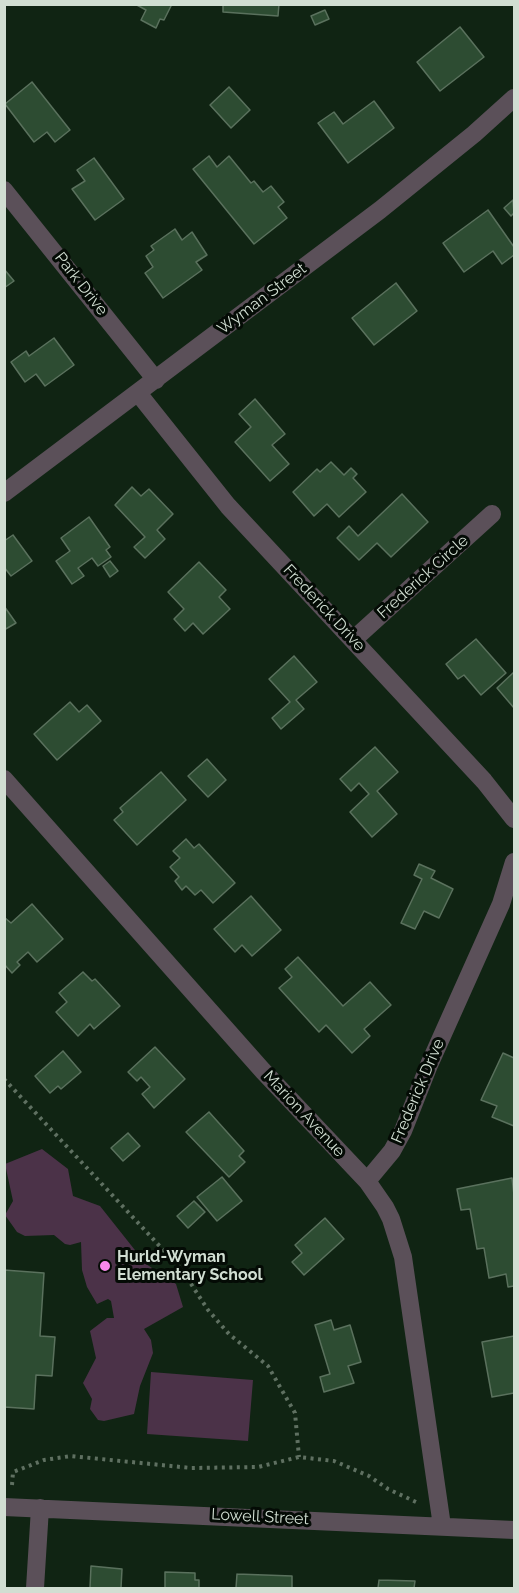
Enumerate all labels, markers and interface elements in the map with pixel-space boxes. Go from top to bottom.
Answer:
street label: Park Drive [50,249,112,319]
street label: Wyman Street [214,259,310,339]
street label: Frederick Circle [374,531,472,623]
street label: Frederick Drive [279,561,369,655]
street label: Frederick Drive [387,1036,449,1146]
street label: Marion Avenue [259,1067,349,1161]
place label: Hurld-Wyman Elementary School [117,1247,262,1285]
marker: Hurld-Wyman Elementary School [98,1259,112,1273]
street label: Lowell Street [211,1505,309,1529]

